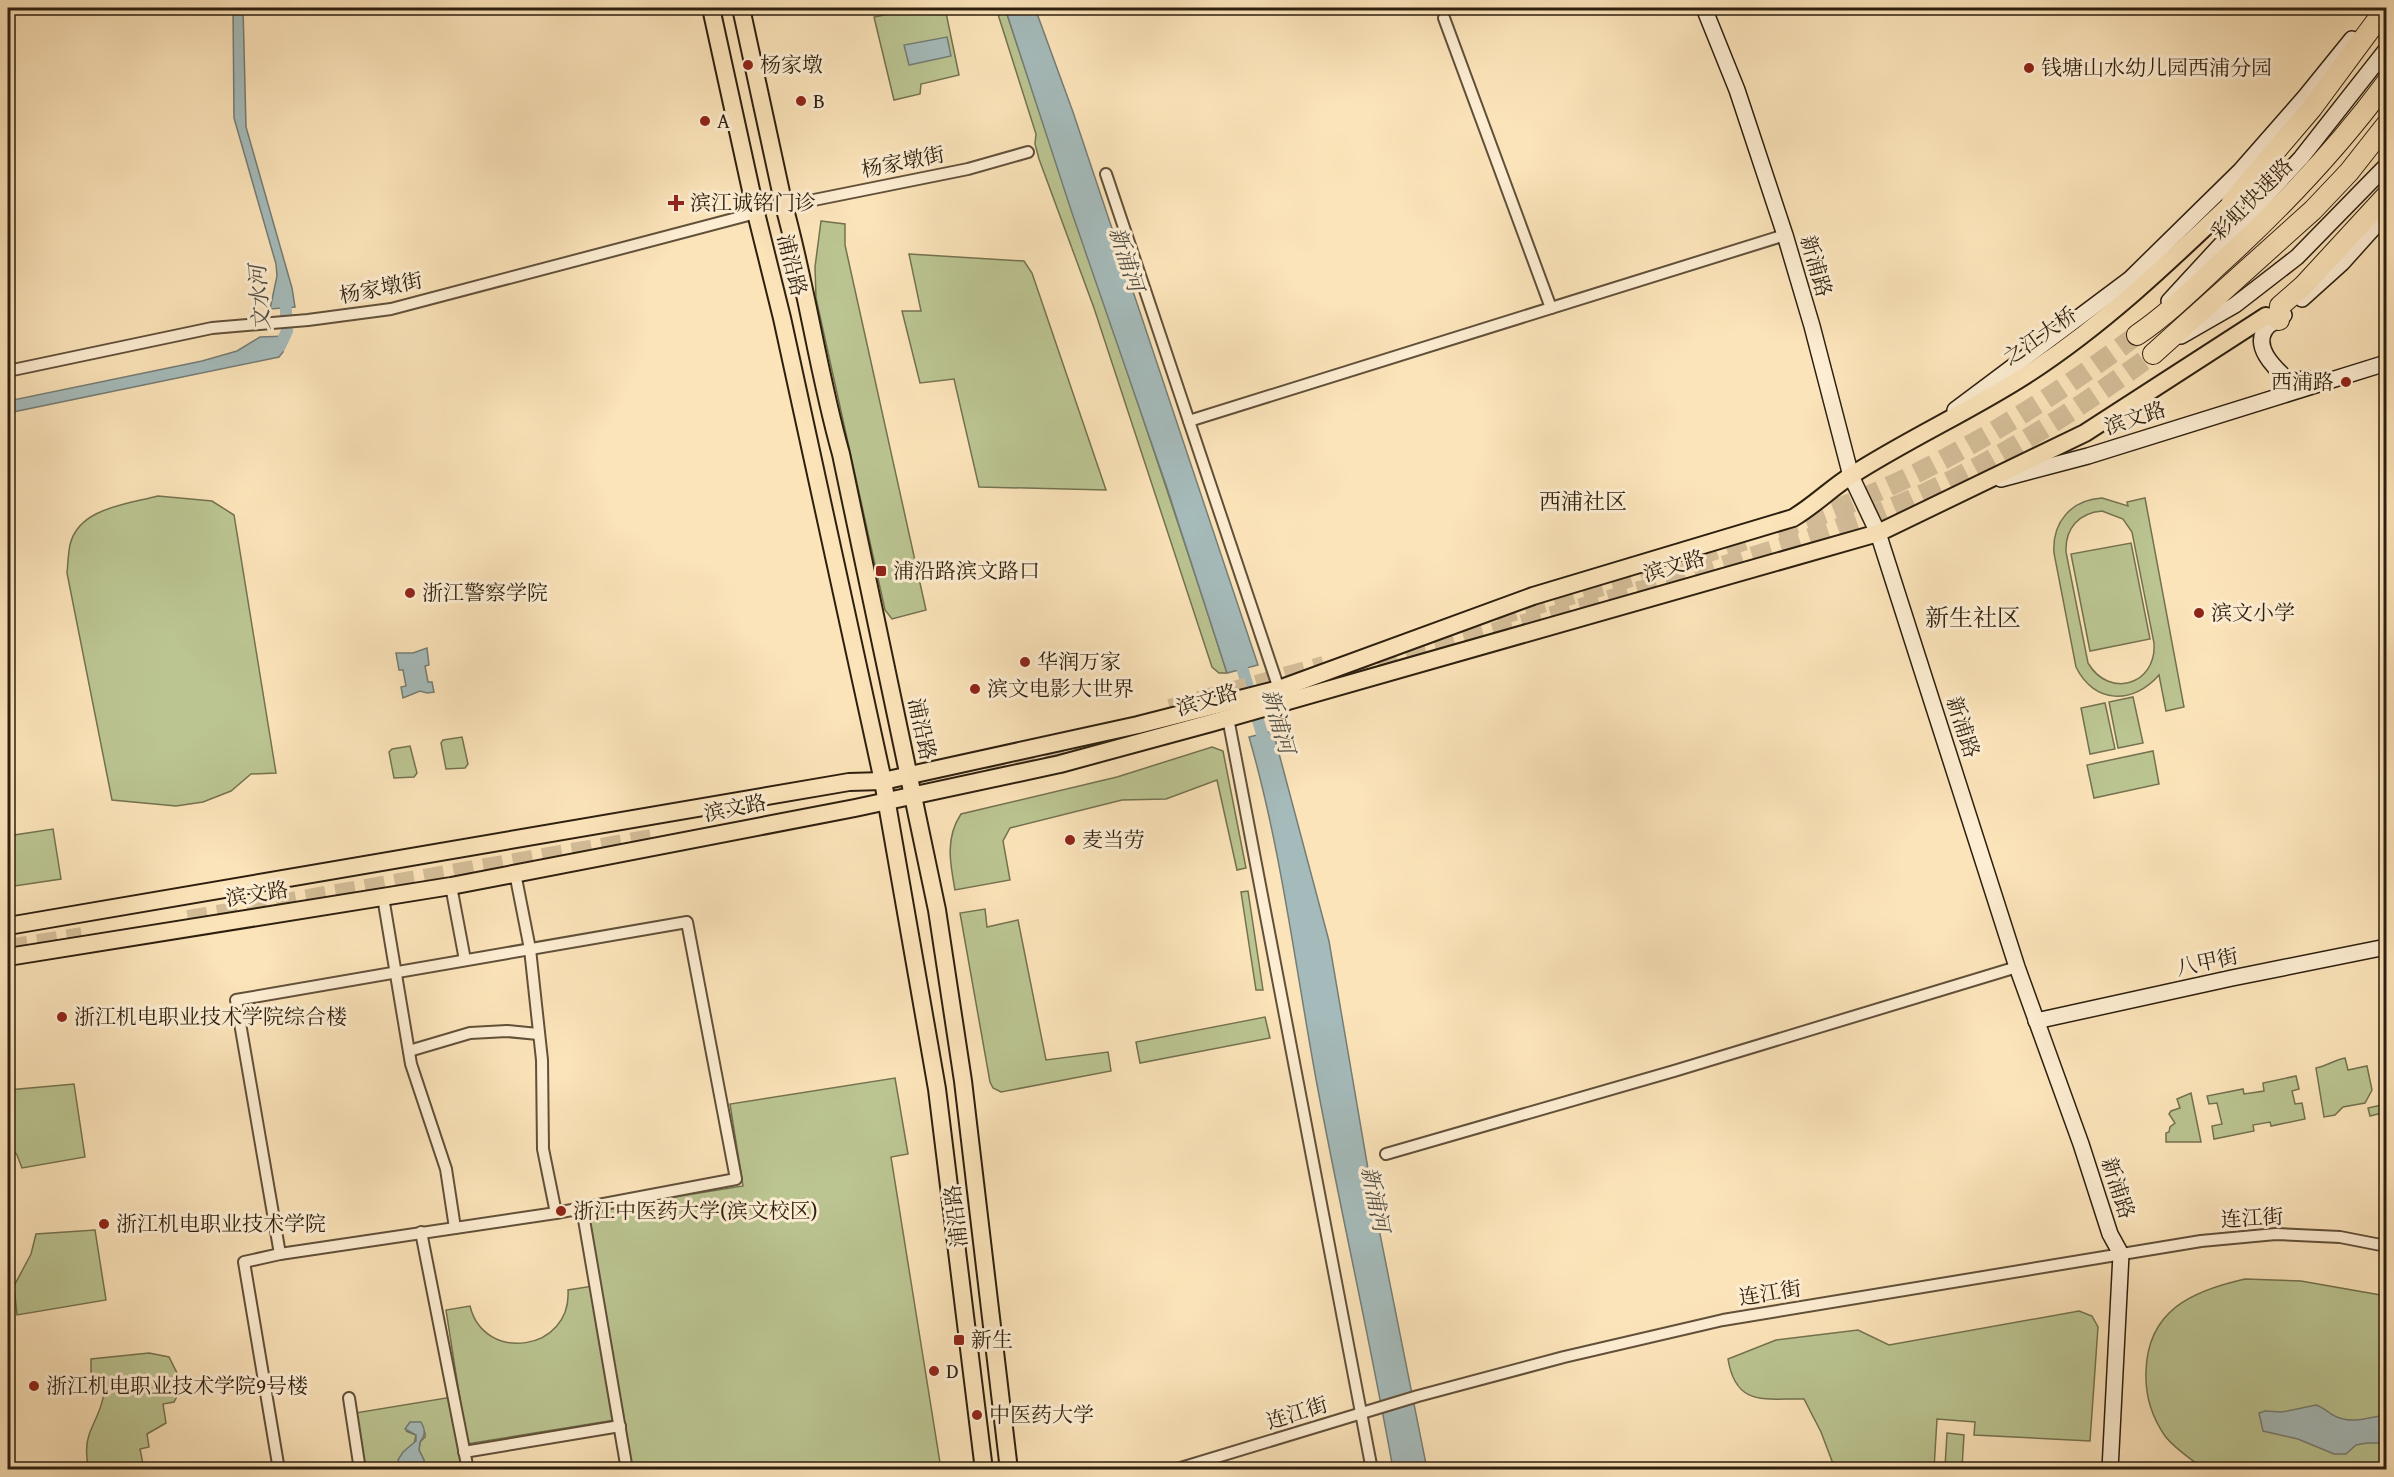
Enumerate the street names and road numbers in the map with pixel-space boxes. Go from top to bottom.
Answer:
street label: 杨家墩街 [859,138,947,185]
street label: 彩虹快速路 [2204,151,2300,247]
street label: 浦沿路 [770,231,815,299]
street label: 新浦路 [1793,231,1840,300]
street label: 杨家墩街 [337,264,425,311]
street label: 之江大桥 [1996,299,2083,372]
street label: 滨文路 [2100,393,2170,442]
street label: 滨文路 [1639,542,1708,589]
street label: 滨文路 [1172,676,1241,723]
street label: 新浦路 [1939,692,1988,762]
street label: 浦沿路 [901,695,944,763]
street label: 滨文路 [701,786,769,829]
street label: 滨文路 [223,873,290,914]
street label: 八甲街 [2173,940,2241,983]
street label: 新浦路 [2094,1153,2143,1223]
street label: 浦沿路 [936,1183,975,1249]
street label: 连江街 [2220,1200,2284,1235]
street label: 连江街 [1736,1272,1803,1313]
street label: 连江街 [1262,1388,1332,1437]

